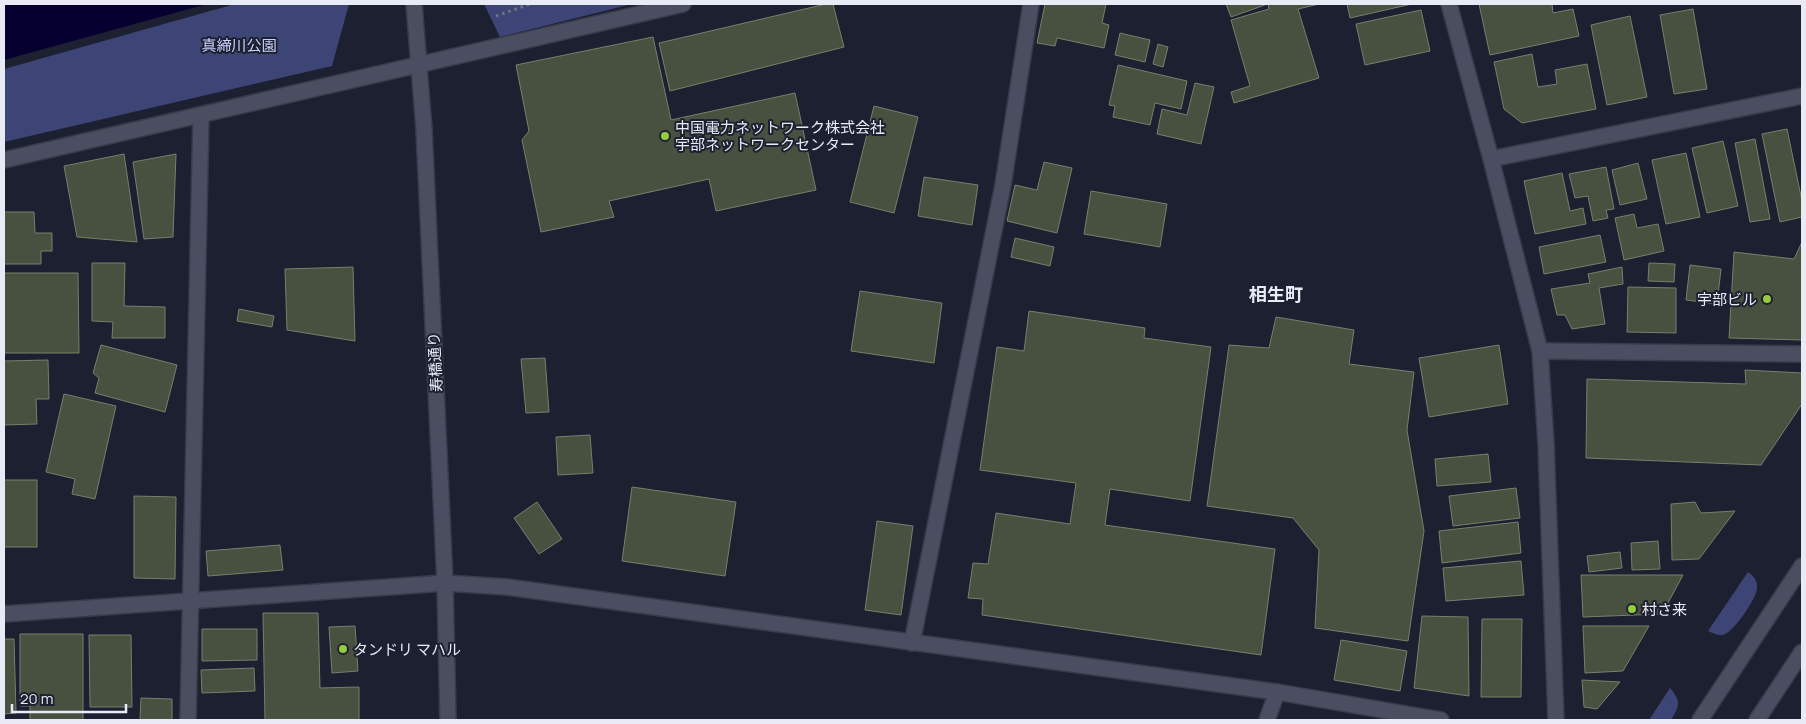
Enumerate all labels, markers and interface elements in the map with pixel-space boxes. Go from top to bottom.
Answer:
park label: 真締川公園 [201,35,277,56]
place label: 中国電力ネットワーク株式会社 宇部ネットワークセンター [675,117,885,155]
marker: 中国電力ネットワーク株式会社 宇部ネットワークセンター [659,130,671,142]
district label: 相生町 [1249,282,1303,306]
place label: 宇部ビル [1697,289,1757,310]
marker: 宇部ビル [1761,293,1773,305]
street label: 寿橋通り [423,331,447,393]
place label: 村さ来 [1642,599,1687,620]
marker: 村さ来 [1626,603,1638,615]
place label: タンドリ マハル [353,639,461,660]
marker: タンドリ マハル [337,643,349,655]
scale bar [12,682,126,714]
text: 20 m [20,688,53,709]

